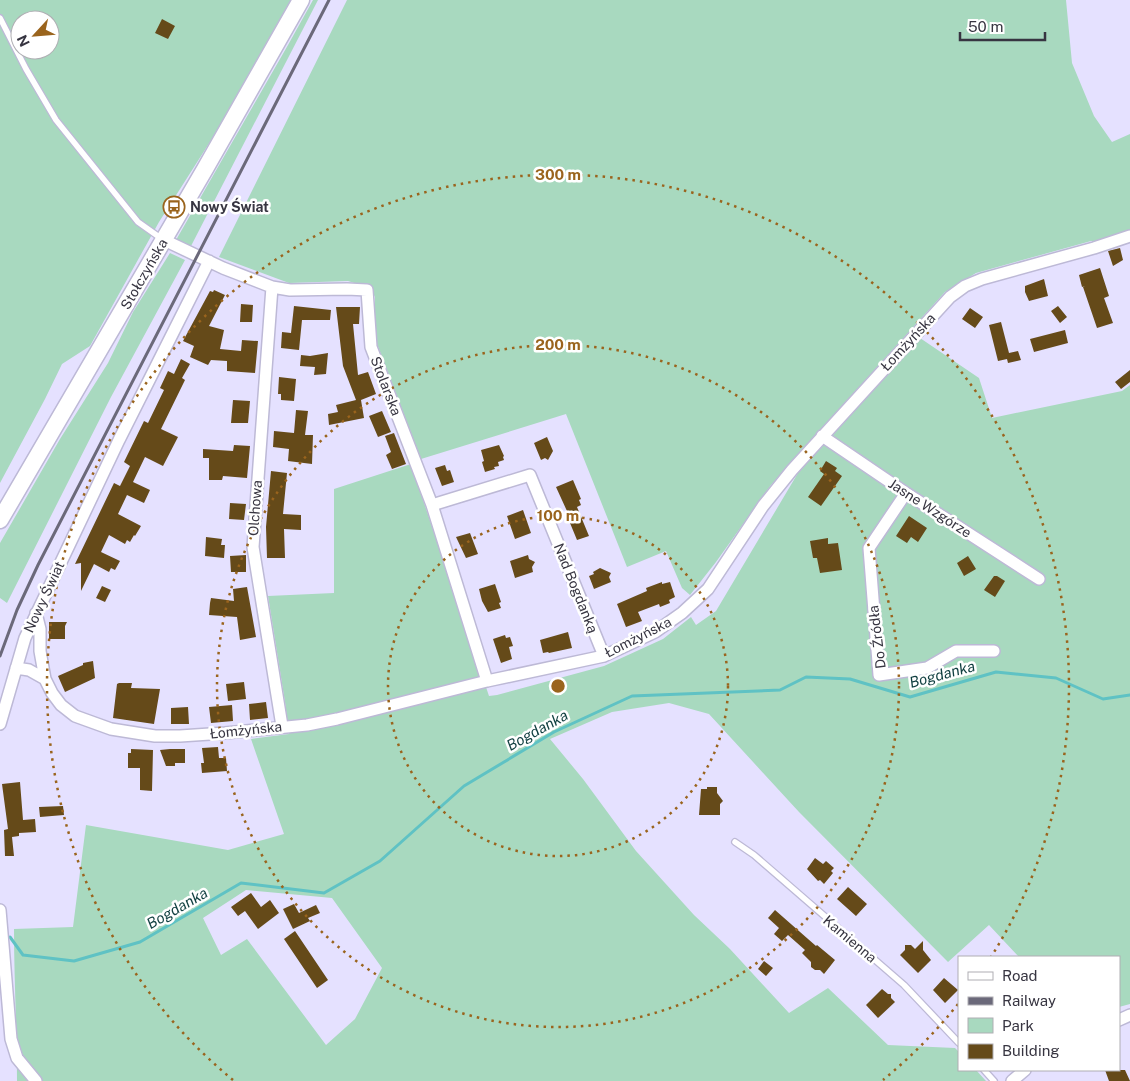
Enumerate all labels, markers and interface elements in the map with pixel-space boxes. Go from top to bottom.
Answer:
north arrow [10,10,60,60]
scale bar [960,10,1045,42]
text: 50 m [968,18,1003,35]
text: N [14,32,33,49]
text: 300 m [535,166,581,183]
bus stop icon: Nowy Świat [162,195,186,219]
place label: Nowy Świat [190,197,269,215]
street label: Stołczyńska [117,236,171,312]
street label: Łomżyńska [877,310,939,374]
text: 200 m [535,336,581,353]
street label: Stolarska [367,354,405,418]
street label: Jasne Wzgórze [886,475,975,541]
street label: Olchowa [245,480,265,536]
text: 100 m [537,507,579,524]
street label: Nad Bogdanką [551,541,601,635]
street label: Nowy Świat [19,558,68,635]
street label: Do Źródła [864,604,889,670]
street label: Łomżyńska [602,613,674,661]
water label: Bogdanka [907,657,977,691]
centre of rings [549,677,567,695]
water label: Bogdanka [503,706,571,754]
street label: Łomżyńska [209,718,283,742]
water label: Bogdanka [144,884,210,932]
street label: Kamienna [820,912,880,966]
legend [958,956,1120,1071]
text: Road [1002,967,1038,984]
text: Railway [1002,992,1056,1009]
text: Park [1002,1017,1034,1034]
text: Building [1002,1042,1060,1059]

